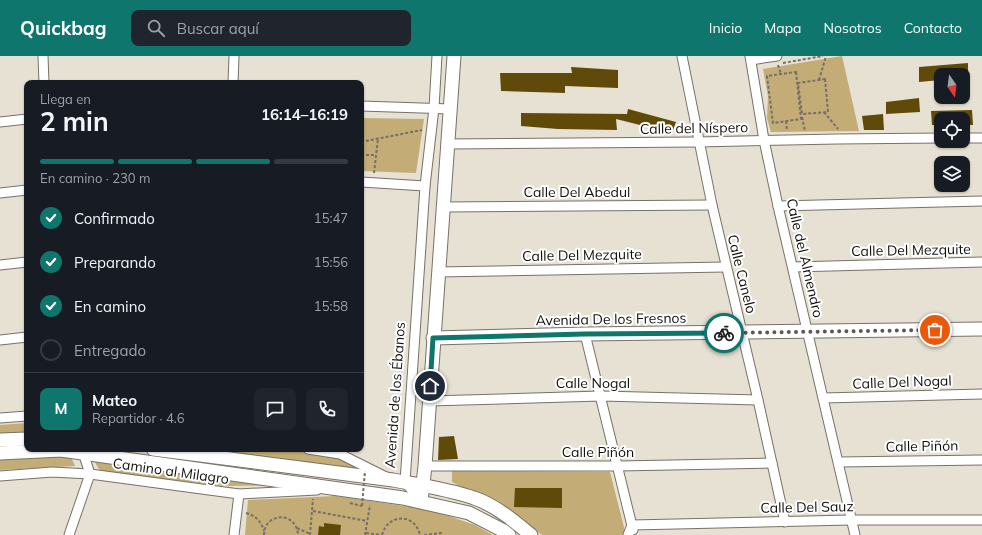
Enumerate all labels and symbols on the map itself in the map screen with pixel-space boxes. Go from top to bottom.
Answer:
north arrow [934,68,970,104]
street label: Calle del Níspero [640,118,748,138]
street label: Calle Del Abedul [524,183,630,201]
street label: Calle del Almendro [783,197,827,319]
street label: Calle Canelo [724,233,760,315]
street label: Calle Del Mezquite [851,240,971,260]
street label: Calle Del Mezquite [522,245,642,265]
street label: Avenida De los Fresnos [535,309,687,329]
courier [704,313,744,353]
pin [918,313,952,347]
street label: Avenida de los Ébanos [381,321,409,469]
pin [413,369,447,403]
street label: Calle Del Nogal [852,371,952,393]
street label: Calle Nogal [556,374,630,392]
street label: Calle Piñón [886,436,958,456]
street label: Calle Piñón [562,443,634,461]
street label: Camino al Milagro [112,454,230,488]
street label: Calle Del Sauz [760,497,854,517]

